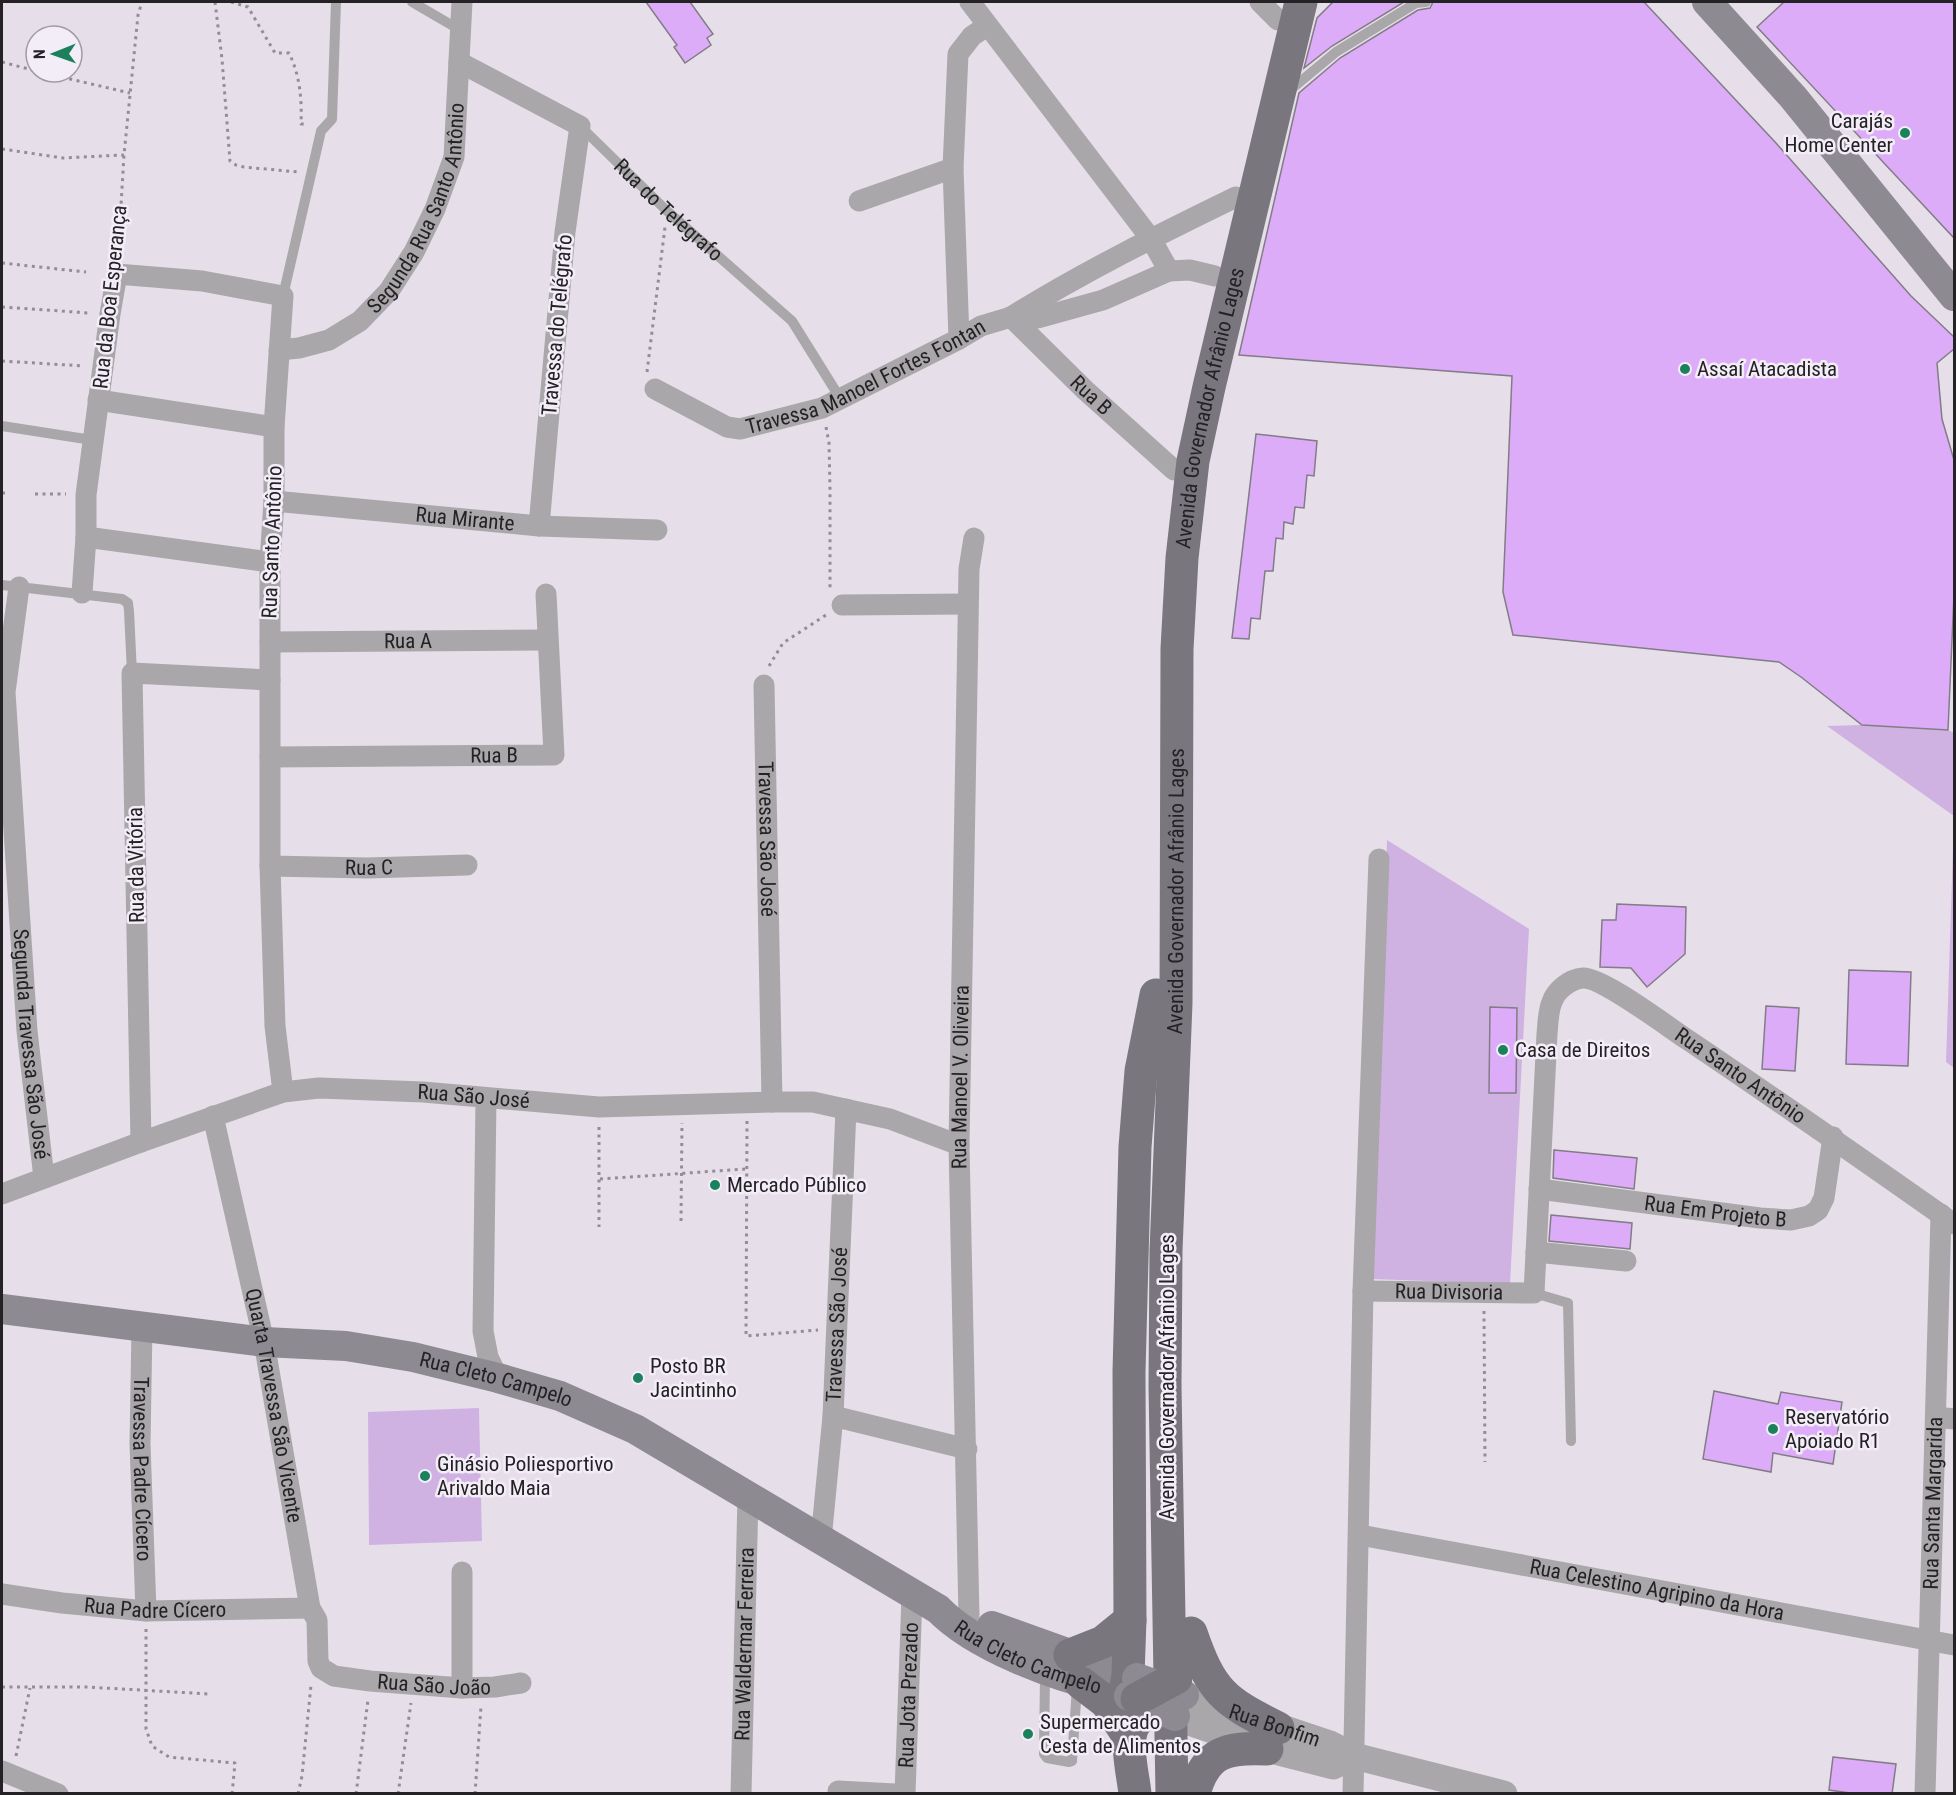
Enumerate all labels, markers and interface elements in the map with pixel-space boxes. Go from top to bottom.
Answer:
north arrow [24,24,84,84]
text: N [30,49,49,59]
street label: Segunda Rua Santo Antônio [362,102,469,318]
place label: Carajás Home Center [1785,109,1893,157]
marker: Carajás Home Center [1898,126,1912,140]
street label: Rua do Telégrafo [609,154,728,266]
street label: Rua da Boa Esperança [88,204,132,390]
street label: Travessa do Telégrafo [537,233,577,417]
street label: Avenida Governador Afrânio Lages [1171,265,1249,550]
street label: Travessa Manoel Fortes Fontan [743,314,989,439]
place label: Assaí Atacadista [1697,357,1837,381]
marker: Assaí Atacadista [1678,362,1692,376]
street label: Rua B [1065,370,1117,420]
street label: Rua Santo Antônio [257,465,287,619]
street label: Rua Mirante [415,502,516,536]
street label: Rua A [384,629,432,653]
street label: Rua B [470,743,518,768]
street label: Avenida Governador Afrânio Lages [1163,748,1189,1035]
street label: Travessa São José [753,761,780,917]
street label: Rua da Vitória [123,807,149,923]
street label: Rua C [345,855,393,880]
street label: Segunda Travessa São José [8,928,54,1161]
street label: Rua Manoel V. Oliveira [947,985,974,1169]
street label: Rua Santo Antônio [1670,1023,1810,1129]
place label: Casa de Direitos [1515,1038,1650,1062]
marker: Casa de Direitos [1496,1043,1510,1057]
street label: Rua São José [417,1080,531,1113]
place label: Mercado Público [727,1173,866,1197]
marker: Mercado Público [708,1178,722,1192]
street label: Rua Em Projeto B [1643,1191,1787,1232]
street label: Avenida Governador Afrânio Lages [1155,1234,1179,1520]
street label: Travessa São José [822,1246,852,1403]
street label: Rua Divisoria [1395,1279,1503,1305]
street label: Quarta Travessa São Vicente [240,1286,307,1525]
street label: Rua Cleto Campelo [417,1347,576,1412]
place label: Posto BR Jacintinho [650,1354,737,1402]
marker: Posto BR Jacintinho [631,1371,645,1385]
street label: Travessa Padre Cícero [128,1376,156,1562]
place label: Reservatório Apoiado R1 [1785,1405,1889,1453]
street label: Rua Santa Margarida [1919,1416,1947,1590]
marker: Reservatório Apoiado R1 [1766,1422,1780,1436]
place label: Ginásio Poliesportivo Arivaldo Maia [437,1452,614,1500]
marker: Ginásio Poliesportivo Arivaldo Maia [418,1469,432,1483]
street label: Rua Waldermar Ferreira [730,1547,759,1741]
street label: Rua Celestino Agripino da Hora [1528,1555,1786,1625]
street label: Rua Padre Cícero [83,1593,226,1623]
street label: Rua Cleto Campelo [950,1615,1104,1699]
street label: Rua Jota Prezado [894,1622,923,1768]
street label: Rua São João [376,1670,491,1700]
street label: Rua Bonfim [1226,1699,1323,1752]
place label: Supermercado Cesta de Alimentos [1040,1710,1201,1758]
marker: Supermercado Cesta de Alimentos [1021,1727,1035,1741]

